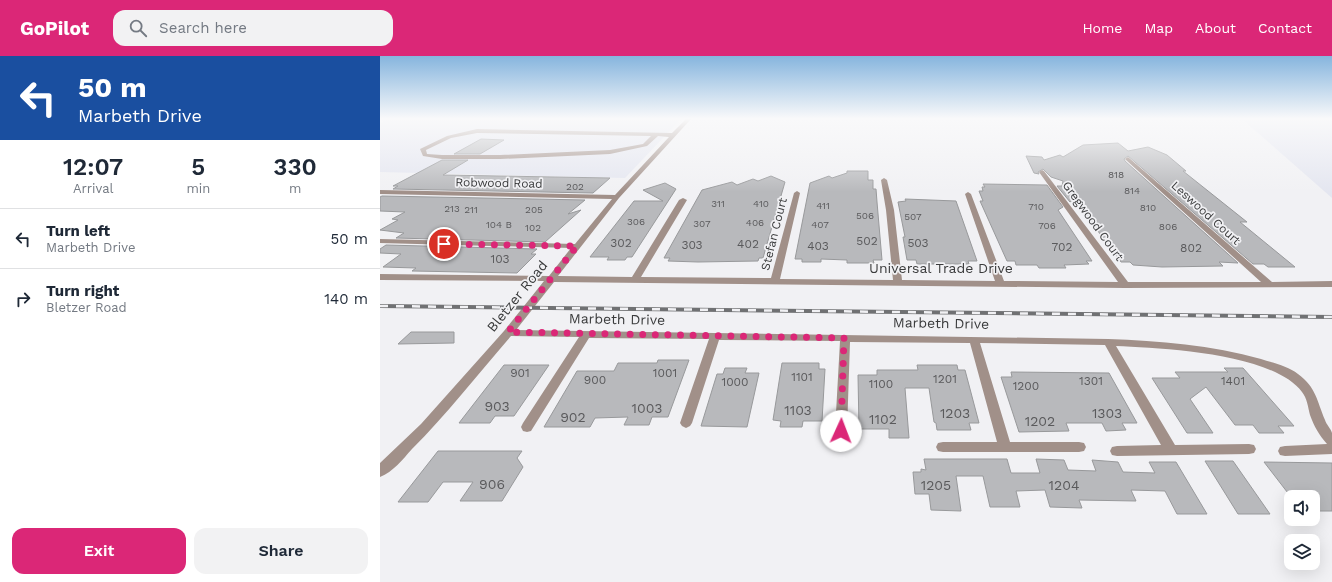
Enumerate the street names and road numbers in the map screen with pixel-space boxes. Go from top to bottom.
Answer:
street label: Robwood Road [455,175,543,191]
street label: Leswood Court [1169,178,1243,248]
street label: Gregwood Court [1059,179,1127,263]
street label: Stefan Court [758,196,790,272]
street label: Bletzer Road [483,257,551,335]
street label: Universal Trade Drive [869,260,1013,276]
street label: Marbeth Drive [569,310,665,328]
street label: Marbeth Drive [893,314,989,332]

